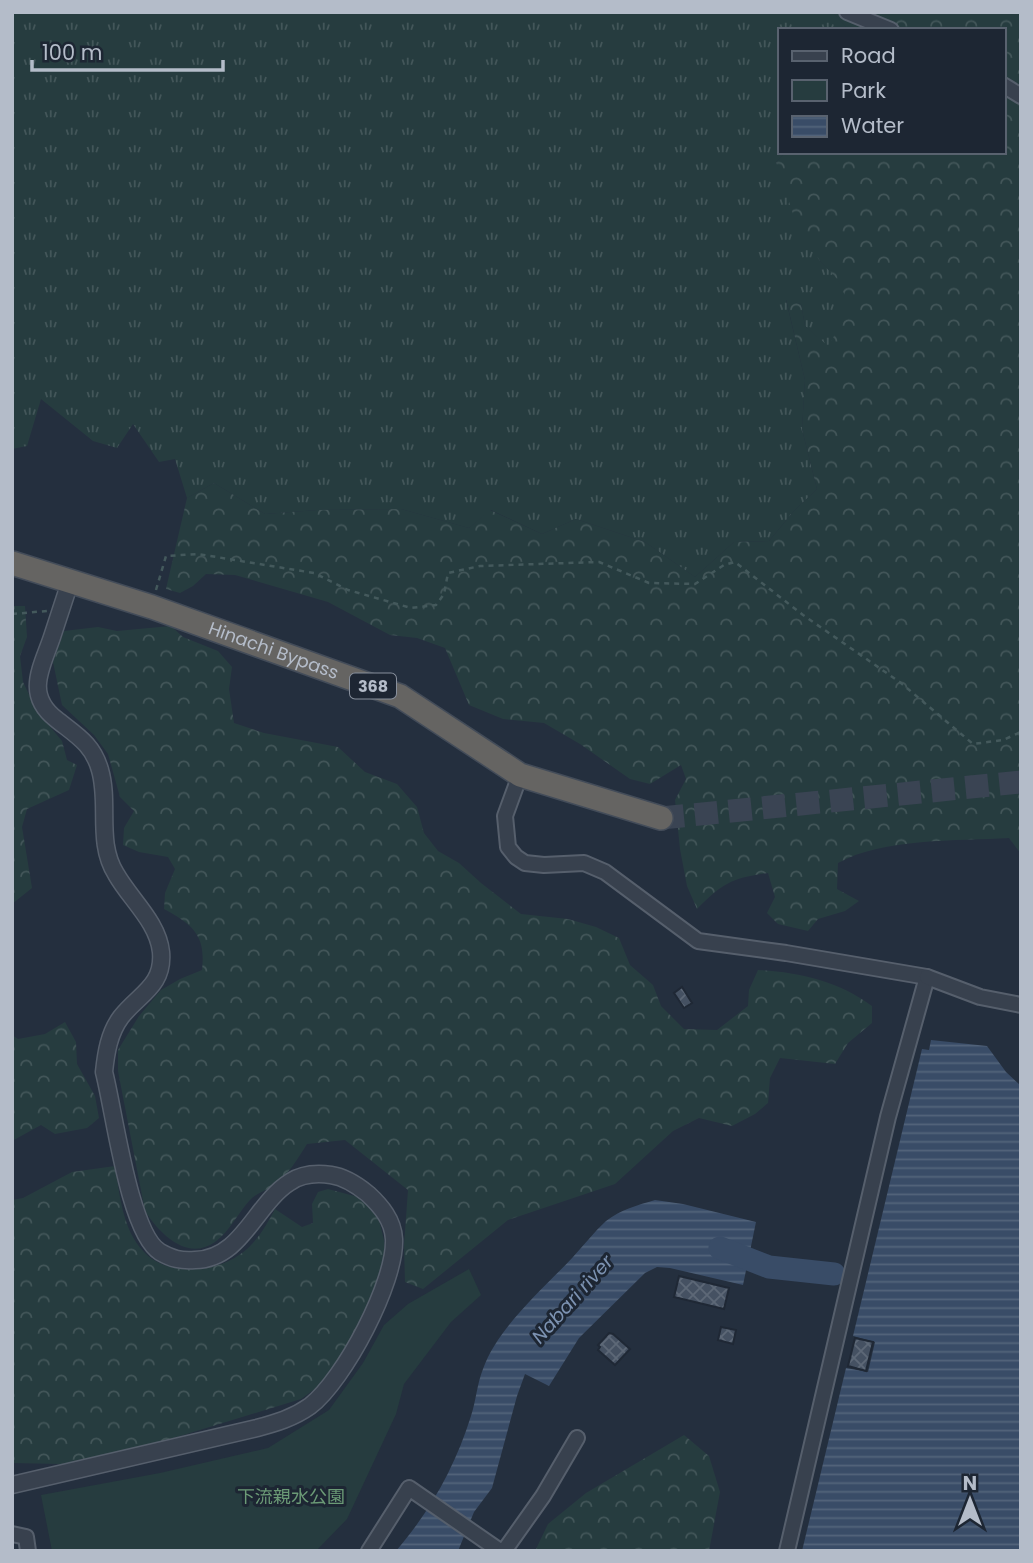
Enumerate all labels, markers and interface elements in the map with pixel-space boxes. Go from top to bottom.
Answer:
scale bar [32,28,222,72]
legend [778,28,1005,154]
text: 100 m [42,38,102,67]
text: Road [841,41,896,70]
text: Park [841,76,886,105]
text: Water [841,111,904,140]
street label: Hinachi Bypass [205,615,342,685]
road number: 368 [350,674,396,698]
water label: Nabari river [525,1249,620,1349]
north arrow [935,1465,1005,1535]
text: N [963,1470,977,1497]
park label: 下流親水公園 [237,1484,345,1509]

